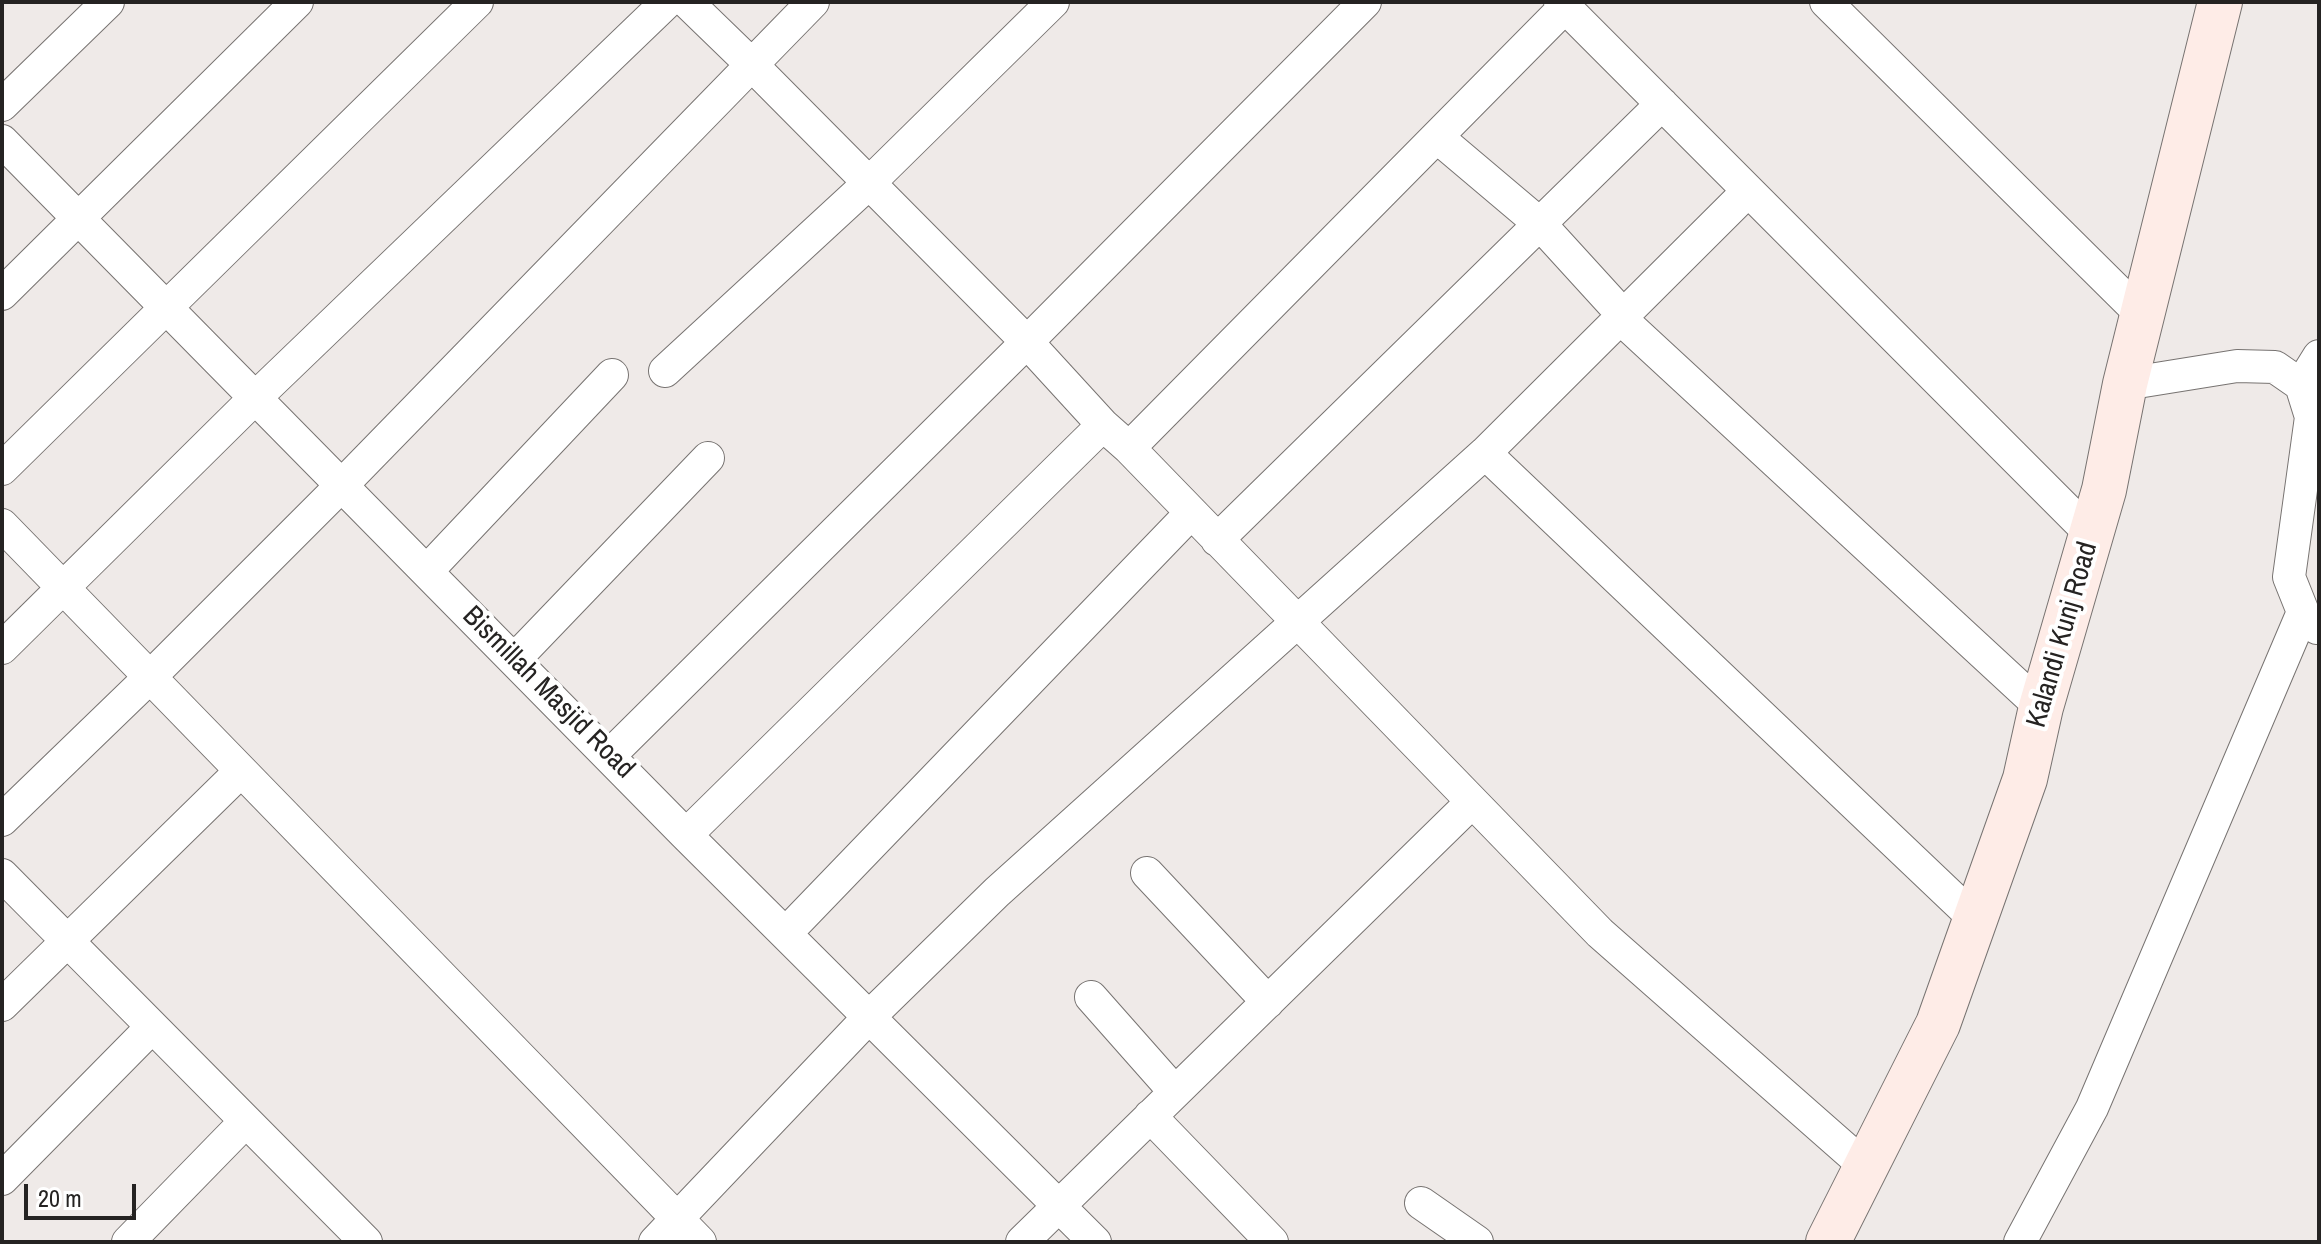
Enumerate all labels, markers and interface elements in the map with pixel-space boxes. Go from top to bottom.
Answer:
street label: Kalandi Kunj Road [2020,538,2106,732]
street label: Bismillah Masjid Road [455,600,641,786]
scale bar [28,1168,140,1218]
text: 20 m [38,1182,82,1214]

